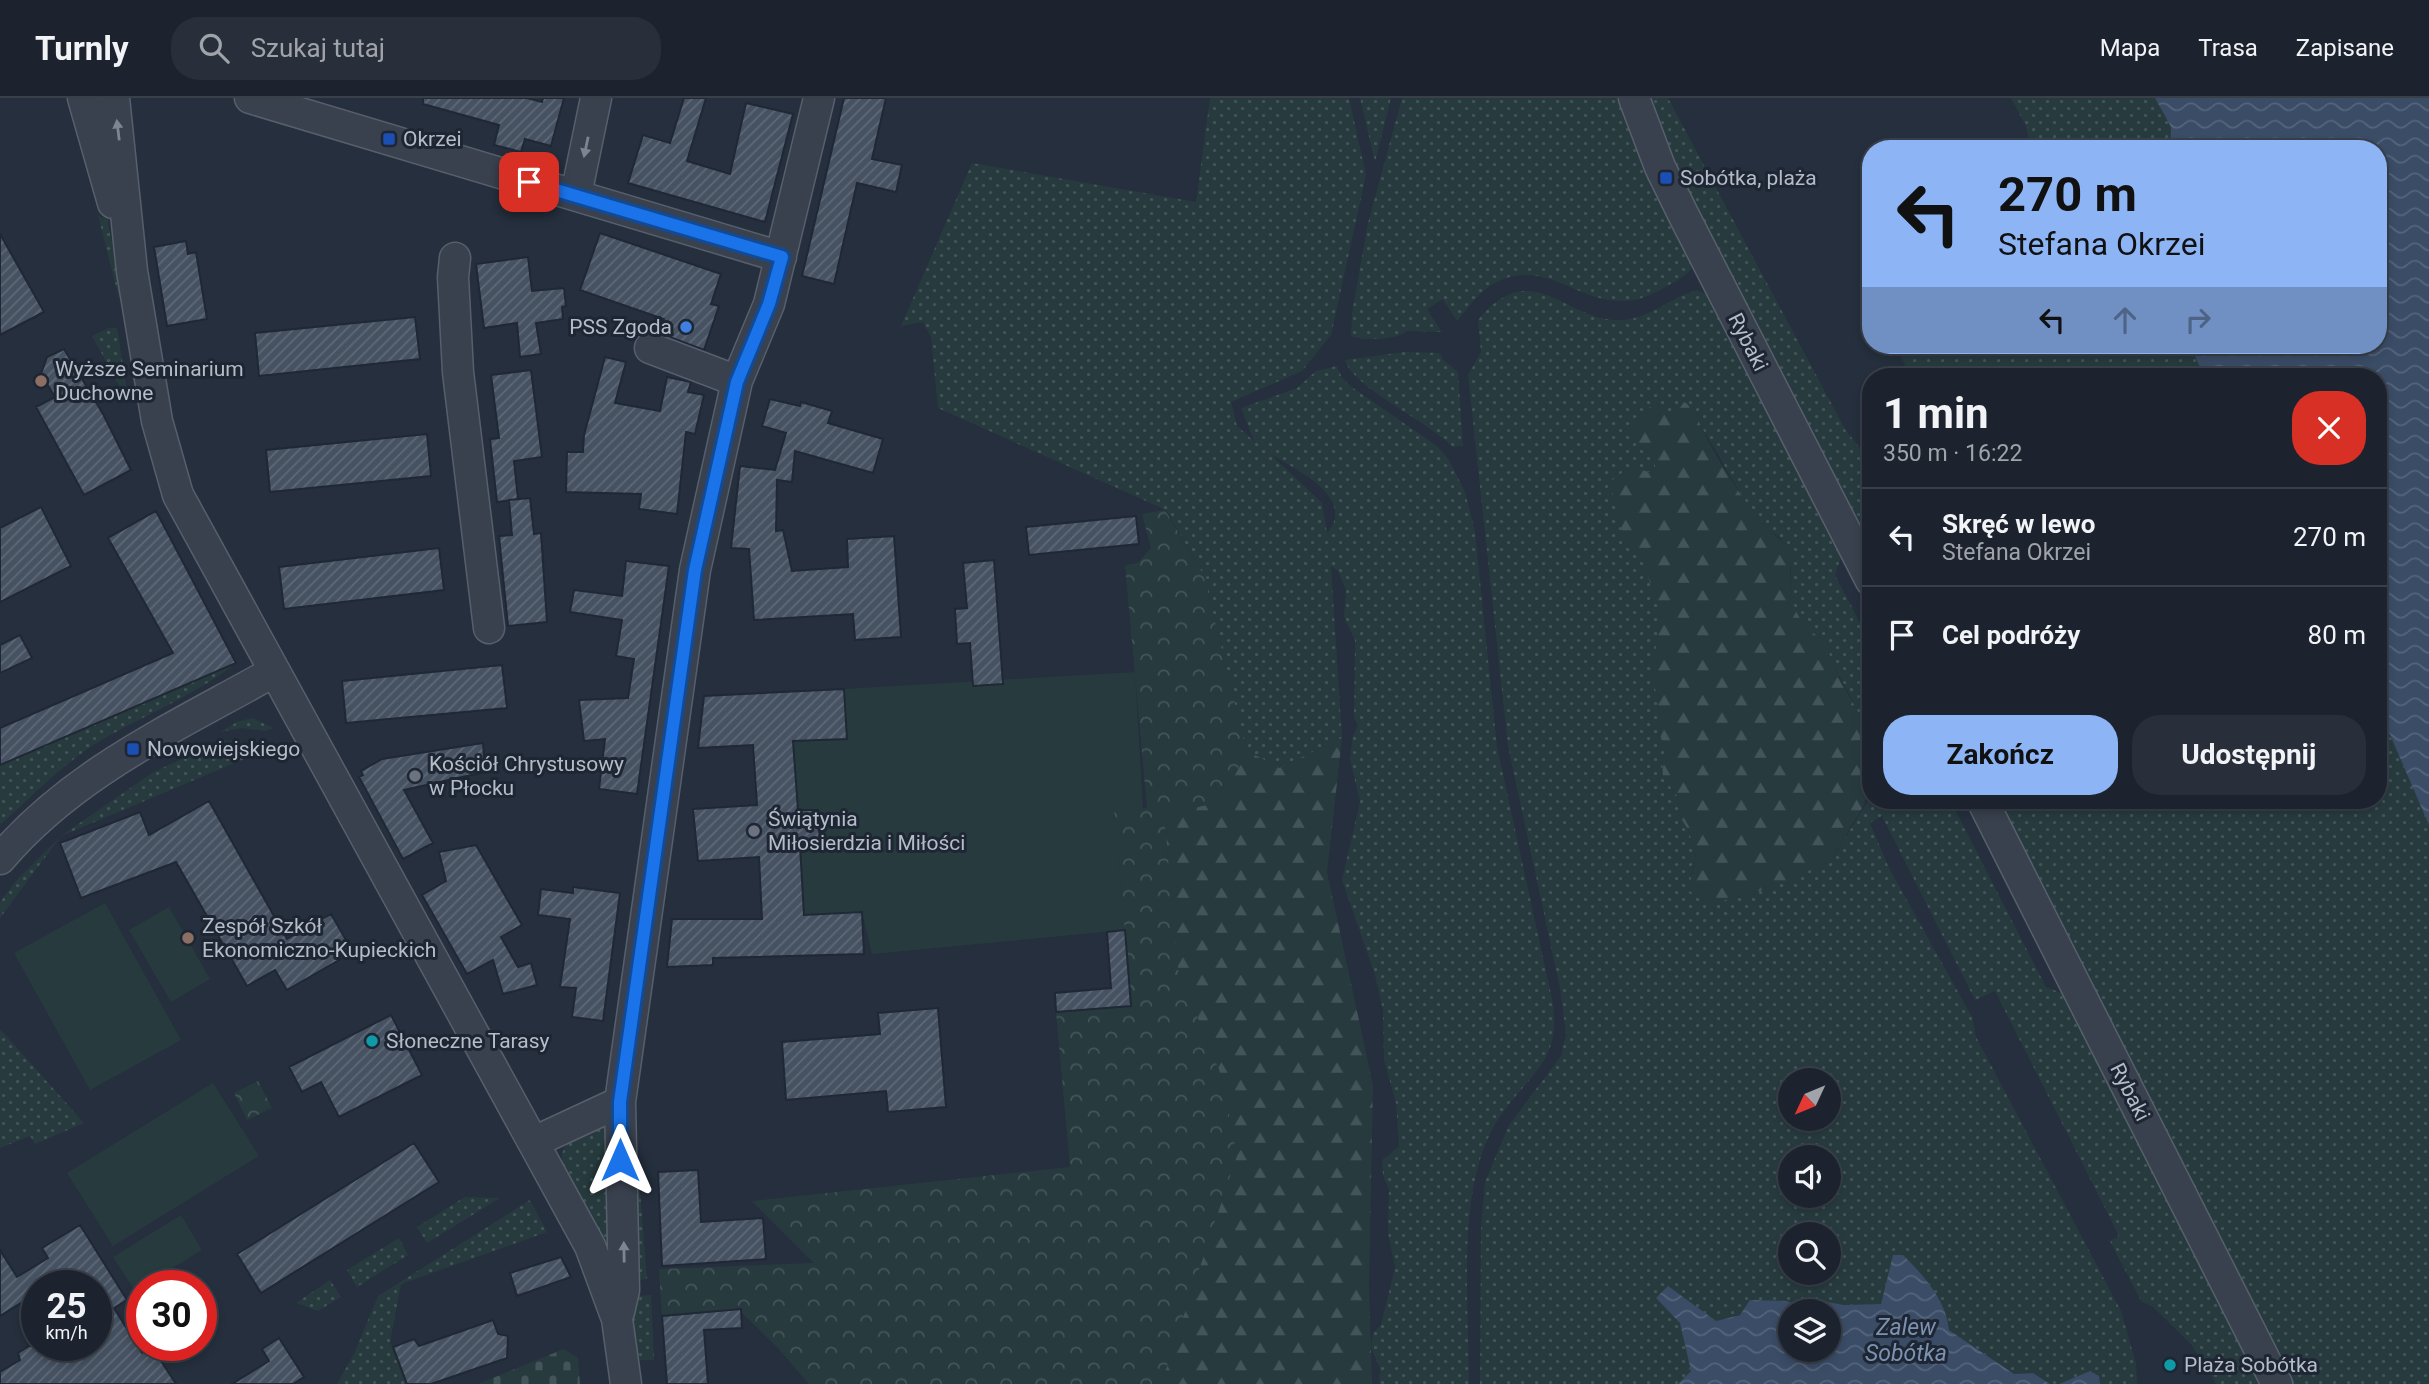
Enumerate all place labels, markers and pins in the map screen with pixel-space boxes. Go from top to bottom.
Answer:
place label: Okrzei [403,127,462,151]
marker: Okrzei [381,131,397,147]
pin [499,152,559,212]
place label: Sobótka, plaża [1680,166,1817,190]
marker: Sobótka, plaża [1658,170,1674,186]
place label: PSS Zgoda [569,315,672,339]
marker: PSS Zgoda [678,319,694,335]
place label: Wyższe Seminarium Duchowne [55,357,244,405]
marker: Wyższe Seminarium Duchowne [33,373,49,389]
place label: Nowowiejskiego [147,737,300,761]
marker: Nowowiejskiego [125,741,141,757]
place label: Kościół Chrystusowy w Płocku [429,752,624,800]
marker: Kościół Chrystusowy w Płocku [407,768,423,784]
place label: Świątynia Miłosierdzia i Miłości [768,807,965,855]
marker: Świątynia Miłosierdzia i Miłości [746,823,762,839]
place label: Zespół Szkół Ekonomiczno-Kupieckich [202,914,436,962]
marker: Zespół Szkół Ekonomiczno-Kupieckich [180,930,196,946]
place label: Słoneczne Tarasy [386,1029,550,1053]
marker: Słoneczne Tarasy [364,1033,380,1049]
place label: Plaża Sobótka [2184,1353,2318,1377]
marker: Plaża Sobótka [2162,1357,2178,1373]

